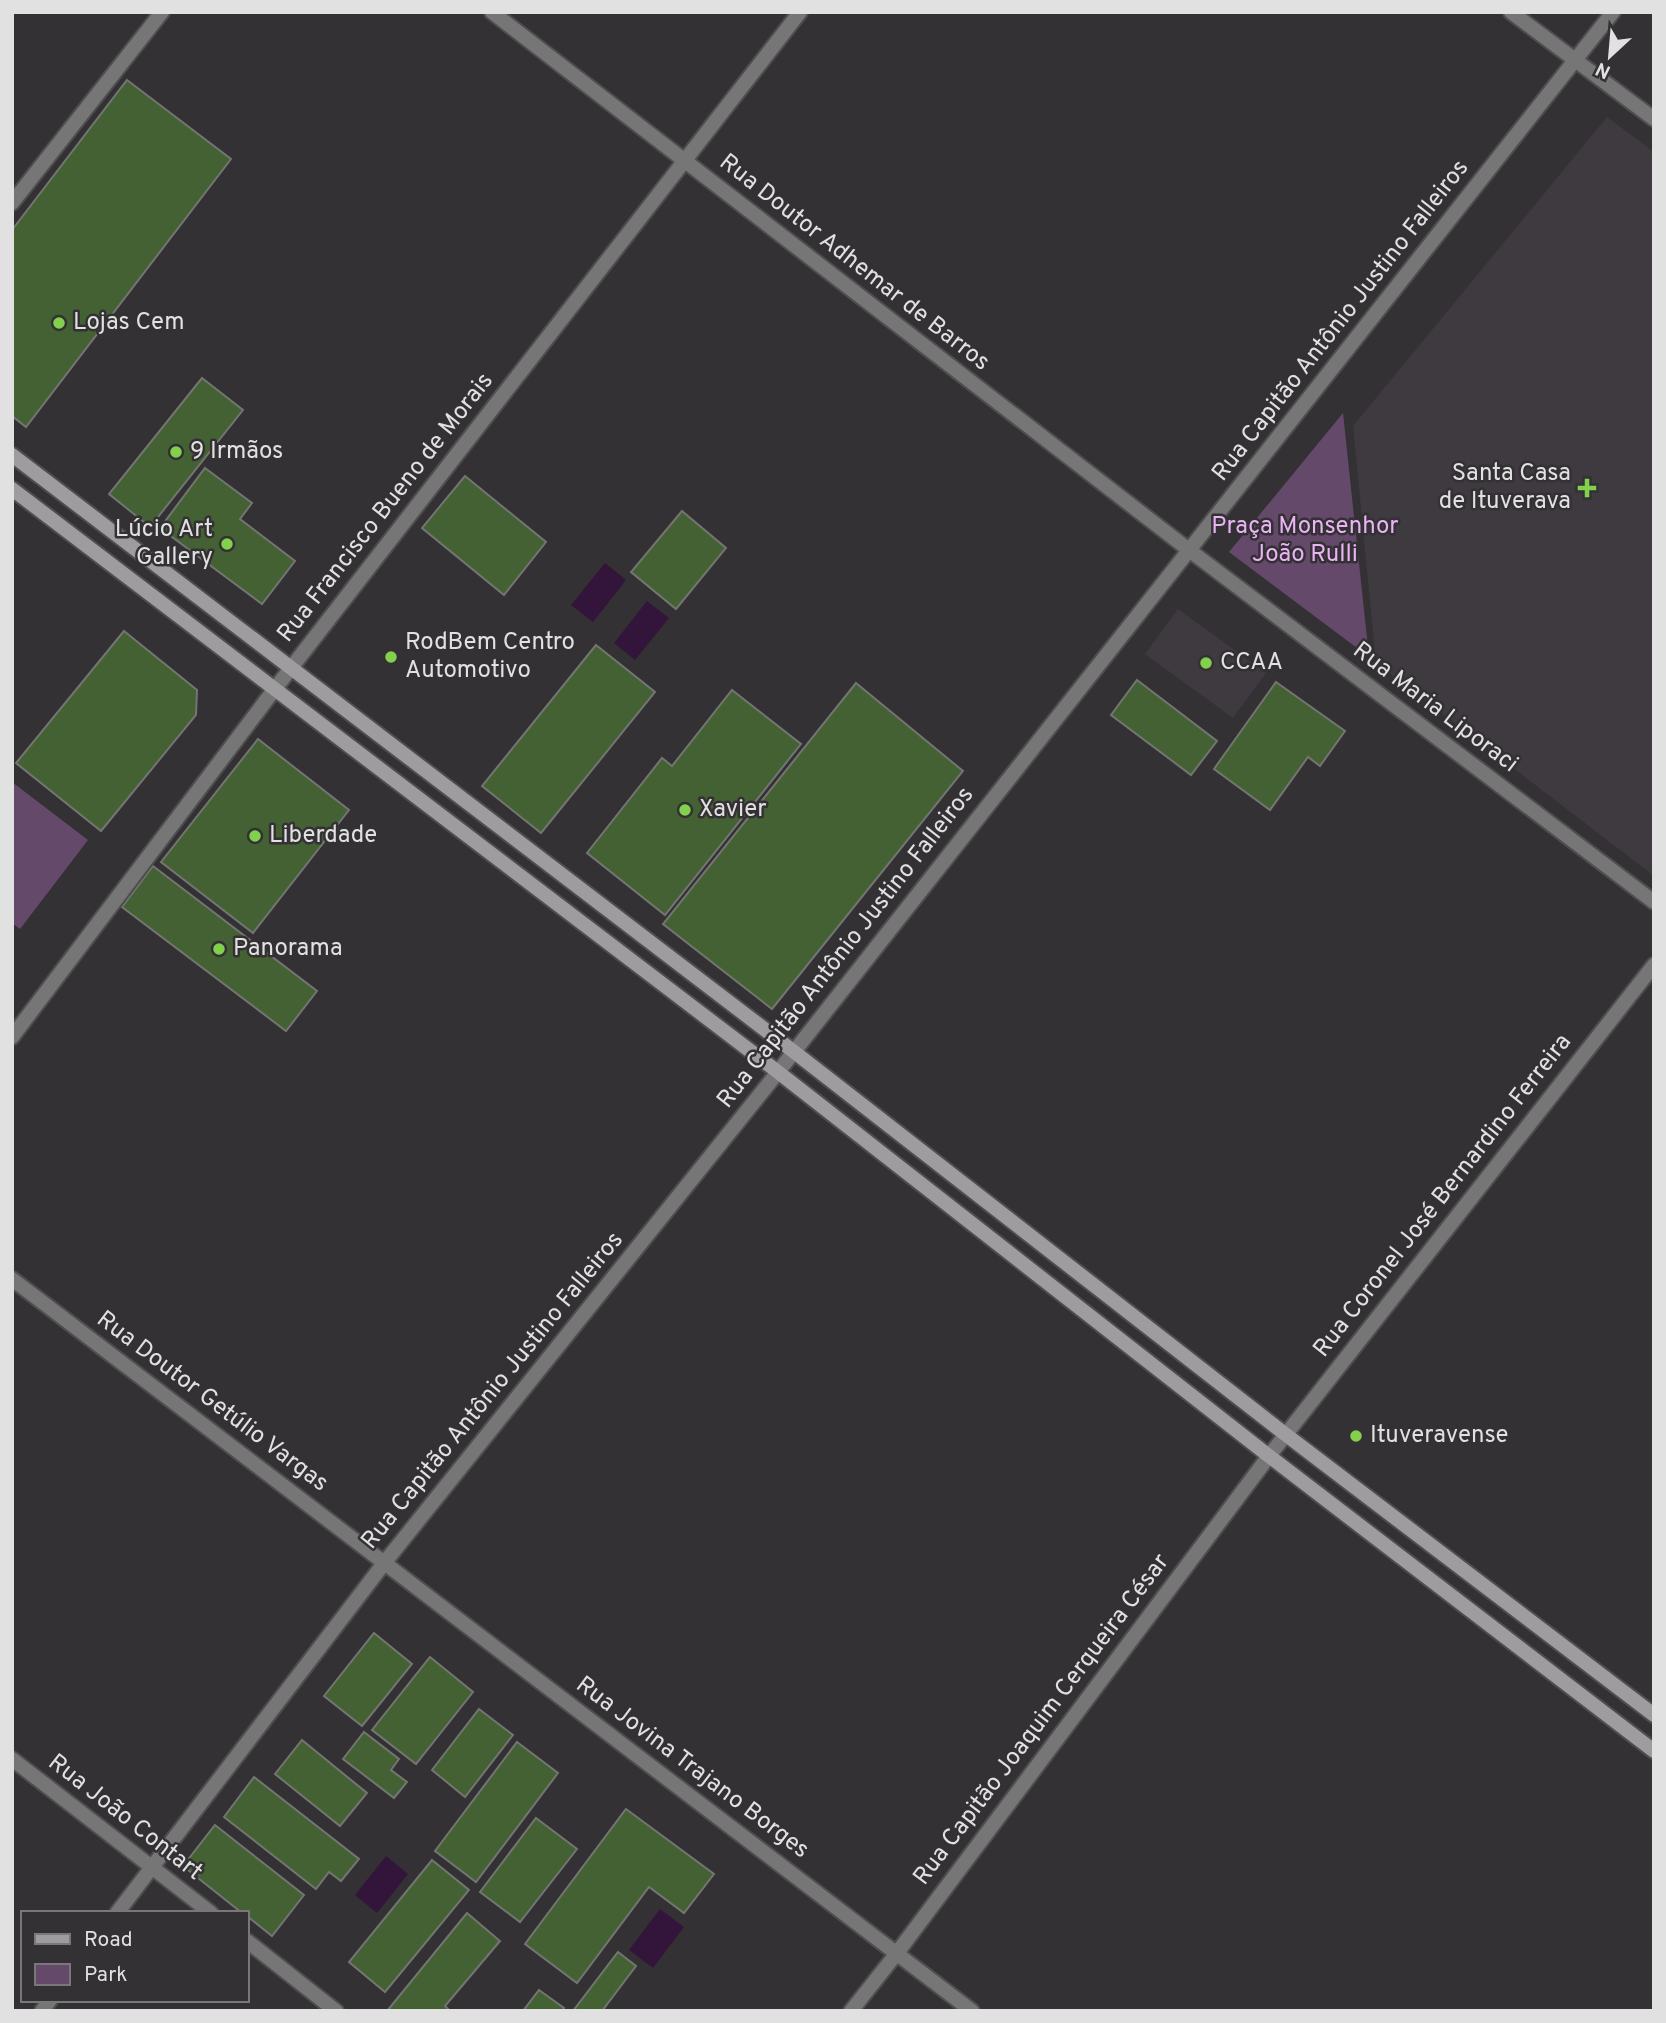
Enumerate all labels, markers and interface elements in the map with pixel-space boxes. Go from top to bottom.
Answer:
north arrow [1575,21,1645,91]
text: N [1592,56,1615,83]
street label: Rua Doutor Adhemar de Barros [713,148,995,378]
street label: Rua Capitão Antônio Justino Falleiros [1206,154,1476,488]
place label: Lojas Cem [73,308,185,338]
marker: Lojas Cem [51,315,67,331]
street label: Rua Francisco Bueno de Morais [271,367,501,649]
place label: 9 Irmãos [190,437,283,467]
marker: 9 Irmãos [168,444,184,460]
place label: Santa Casa de Ituverava [1439,459,1571,517]
marker: Santa Casa de Ituverava [1577,478,1597,498]
park label: Praça Monsenhor João Rulli [1211,512,1399,570]
place label: Lúcio Art Gallery [115,515,213,573]
marker: Lúcio Art Gallery [219,536,235,552]
place label: RodBem Centro Automotivo [405,628,575,686]
street label: Rua Maria Liporaci [1346,636,1524,780]
place label: CCAA [1220,648,1283,678]
marker: RodBem Centro Automotivo [383,649,399,665]
marker: CCAA [1198,655,1214,671]
street label: Rua Capitão Antônio Justino Falleiros [711,781,981,1115]
place label: Xavier [699,795,767,825]
marker: Xavier [677,802,693,818]
place label: Liberdade [269,821,377,851]
marker: Liberdade [247,828,263,844]
place label: Panorama [233,934,343,964]
marker: Panorama [211,941,227,957]
street label: Rua Coronel José Bernardino Ferreira [1307,1028,1579,1364]
street label: Rua Capitão Antônio Justino Falleiros [356,1226,630,1556]
street label: Rua Doutor Getúlio Vargas [90,1305,334,1499]
place label: Ituveravense [1370,1421,1509,1451]
marker: Ituveravense [1348,1428,1364,1444]
street label: Rua Capitão Joaquim Cerqueira César [907,1548,1177,1892]
street label: Rua Jovina Trajano Borges [569,1670,815,1866]
street label: Rua João Contart [42,1748,208,1888]
legend [21,1911,248,2002]
text: Road [84,1927,133,1954]
text: Park [84,1962,127,1989]

